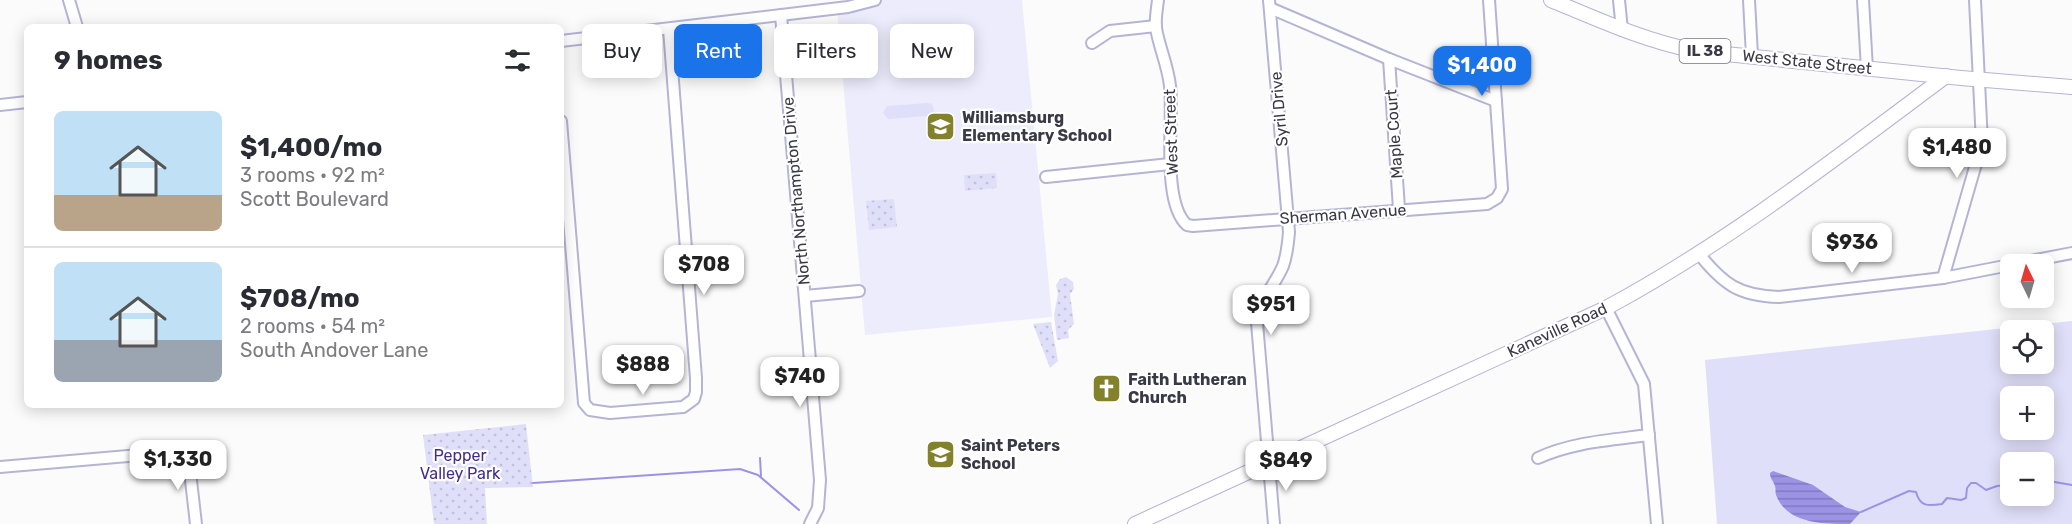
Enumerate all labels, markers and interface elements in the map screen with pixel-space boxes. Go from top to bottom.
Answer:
chip: Buy [582,24,662,78]
chip: Rent [674,24,762,78]
chip: Filters [774,24,878,78]
chip: New [890,24,974,78]
road number: IL 38 [1680,39,1730,63]
icon: filters [501,44,534,77]
text: 9 homes [54,45,163,76]
pin: $1,400 [1433,46,1531,97]
street label: West State Street [1741,46,1873,78]
text: $1,400 [1447,53,1517,77]
street label: Syril Drive [1266,71,1292,147]
street label: West Street [1160,89,1182,175]
street label: Maple Court [1381,89,1407,179]
street label: North Northampton Drive [778,96,814,286]
place label: Williamsburg Elementary School [962,108,1112,145]
school or university icon: Williamsburg Elementary School [925,110,957,142]
pin: $1,480 [1908,128,2006,179]
text: $1,400/mo [240,132,382,163]
icon: home [102,135,174,207]
text: $1,480 [1922,135,1992,159]
text: 3 rooms · 92 m² [240,163,385,187]
text: Scott Boulevard [240,187,389,211]
street label: Sherman Avenue [1279,200,1407,228]
pin: $936 [1816,223,1888,274]
text: $936 [1826,230,1878,254]
pin: $708 [668,245,740,296]
text: $708 [678,252,730,276]
north arrow [2000,254,2054,308]
map controls [2000,254,2054,506]
text: $708/mo [240,283,360,314]
pin: $951 [1235,285,1307,336]
icon: home [102,286,174,358]
text: $951 [1247,292,1295,316]
street label: Kaneville Road [1504,299,1610,361]
text: 2 rooms · 54 m² [240,314,385,338]
button: locate [2000,320,2054,374]
text: South Andover Lane [240,338,428,362]
pin: $888 [607,345,679,396]
text: $888 [616,352,670,376]
pin: $740 [764,357,836,408]
text: $740 [774,364,826,388]
place label: Faith Lutheran Church [1128,370,1247,407]
church icon: Faith Lutheran Church [1091,372,1123,404]
button: + [2000,386,2054,440]
place label: Saint Peters School [961,436,1060,473]
school or university icon: Saint Peters School [924,438,956,470]
pin: $1,330 [129,440,227,491]
pin: $849 [1250,441,1322,492]
park label: Pepper Valley Park [420,446,501,483]
text: $1,330 [144,447,212,471]
text: $849 [1259,448,1313,472]
button: − [2000,452,2054,506]

